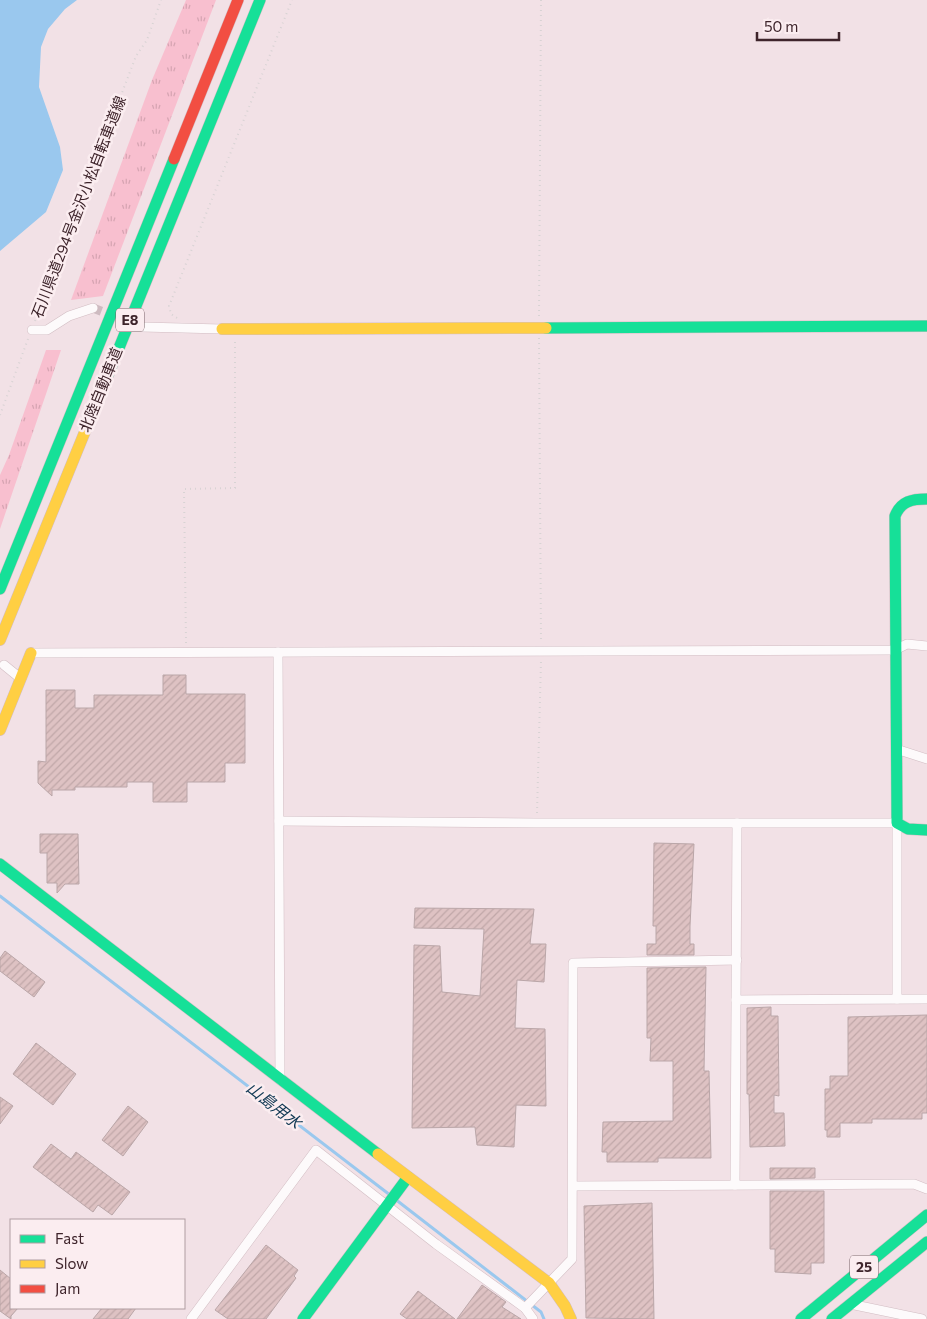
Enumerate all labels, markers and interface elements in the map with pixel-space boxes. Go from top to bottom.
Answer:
scale bar [757,10,840,42]
text: 50 m [764,17,798,35]
street label: 石川県道294号金沢小松自転車道線 [27,93,129,320]
road number: E8 [116,308,144,332]
street label: 北陸自動車道 [75,345,125,435]
water label: 山島用水 [243,1077,307,1133]
legend [10,1219,185,1309]
text: Fast [55,1229,84,1247]
text: Slow [55,1254,88,1272]
road number: 25 [850,1256,878,1278]
text: Jam [55,1279,80,1297]

